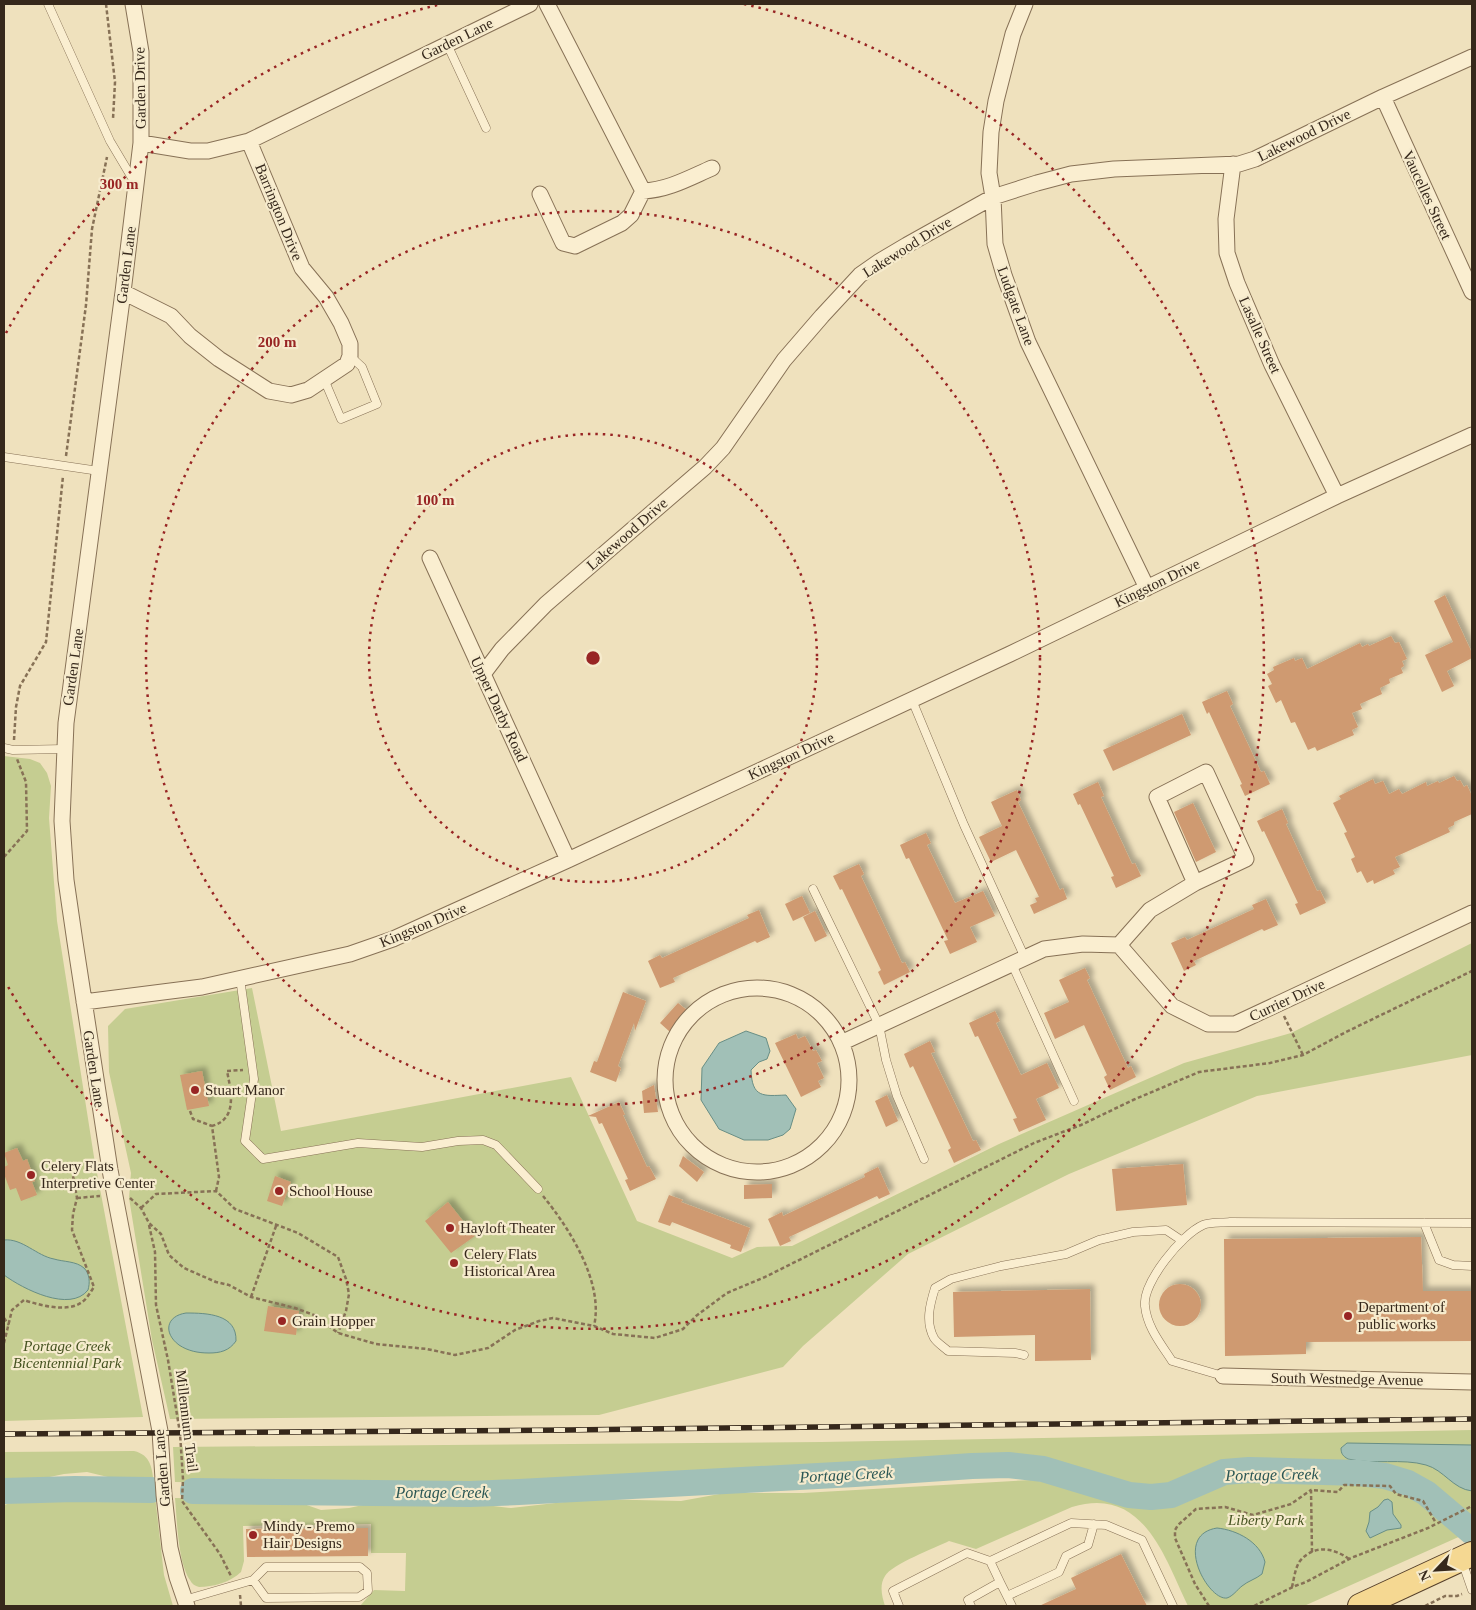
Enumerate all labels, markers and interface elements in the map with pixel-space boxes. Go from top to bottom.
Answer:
street label: Garden Lane [418,15,496,63]
street label: Garden Drive [131,47,149,129]
street label: Lakewood Drive [1255,105,1353,164]
street label: Vaucelles Street [1399,148,1455,243]
street label: Barrington Drive [252,161,306,263]
text: 300 m [100,176,139,192]
street label: Lakewood Drive [860,213,954,281]
street label: Garden Lane [113,225,139,305]
street label: Ludgate Lane [994,264,1038,348]
street label: Lasalle Street [1236,294,1284,376]
text: 200 m [258,334,297,350]
text: 100 m [416,492,455,508]
street label: Lakewood Drive [584,495,671,573]
street label: Kingston Drive [1112,555,1203,611]
street label: Garden Lane [60,627,86,707]
centre of rings [584,649,602,667]
street label: Upper Darby Road [468,654,531,765]
street label: Kingston Drive [746,729,837,783]
street label: Kingston Drive [377,899,469,951]
street label: Currier Drive [1247,975,1327,1024]
street label: Garden Lane [80,1029,108,1109]
place label: Stuart Manor [205,1082,285,1098]
marker: Stuart Manor [189,1084,201,1096]
place label: Celery Flats Interpretive Center [41,1158,155,1191]
marker: Celery Flats Interpretive Center [25,1169,37,1181]
place label: School House [289,1183,373,1199]
marker: School House [273,1185,285,1197]
place label: Hayloft Theater [460,1220,555,1236]
marker: Hayloft Theater [444,1222,456,1234]
place label: Celery Flats Historical Area [464,1246,556,1279]
marker: Celery Flats Historical Area [448,1257,460,1269]
place label: Department of public works [1358,1299,1445,1332]
marker: Department of public works [1342,1310,1354,1322]
place label: Grain Hopper [292,1313,375,1329]
marker: Grain Hopper [276,1315,288,1327]
park label: Portage Creek Bicentennial Park [13,1338,122,1371]
street label: Millennium Trail [173,1369,201,1473]
street label: South Westnedge Avenue [1271,1370,1424,1388]
street label: Garden Lane [151,1428,173,1507]
water label: Portage Creek [798,1464,894,1486]
water label: Portage Creek [1224,1465,1320,1485]
water label: Portage Creek [394,1484,489,1502]
park label: Liberty Park [1227,1512,1304,1528]
place label: Mindy - Premo Hair Designs [263,1518,355,1551]
marker: Mindy - Premo Hair Designs [247,1529,259,1541]
north arrow [1411,1545,1461,1595]
text: N [1416,1568,1434,1583]

